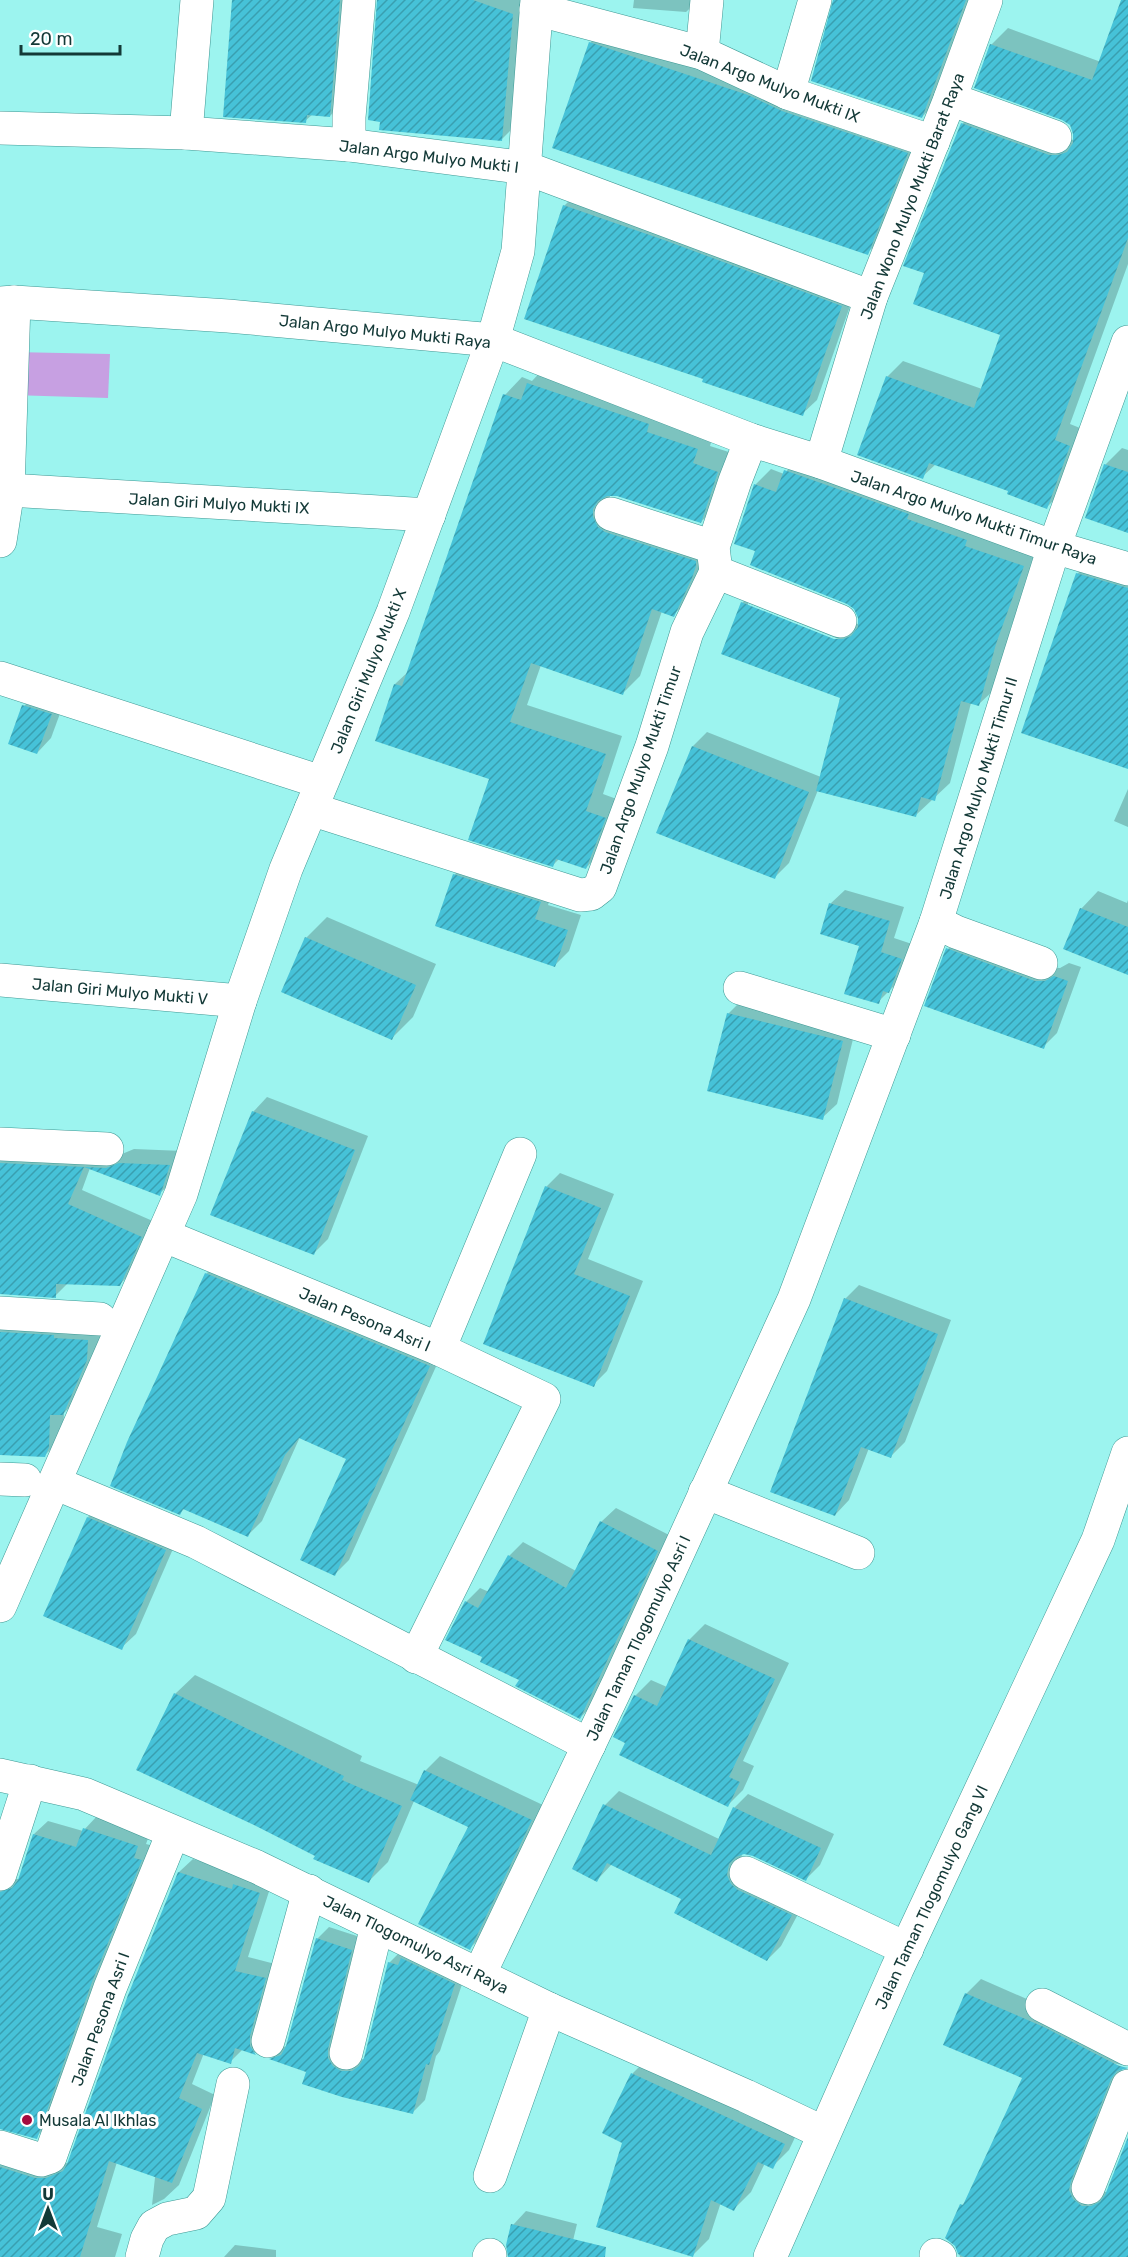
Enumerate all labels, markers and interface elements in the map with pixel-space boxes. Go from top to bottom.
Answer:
scale bar [21,18,120,56]
text: 20 m [30,28,72,50]
street label: Jalan Argo Mulyo Mukti IX [677,40,862,127]
street label: Jalan Wono Mulyo Mukti Barat Raya [856,70,968,322]
street label: Jalan Argo Mulyo Mukti I [338,136,520,177]
street label: Jalan Argo Mulyo Mukti Raya [278,311,492,352]
street label: Jalan Argo Mulyo Mukti Timur Raya [848,466,1100,569]
street label: Jalan Giri Mulyo Mukti IX [128,489,310,518]
street label: Jalan Giri Mulyo Mukti X [327,586,410,757]
street label: Jalan Argo Mulyo Mukti Timur [596,663,685,877]
street label: Jalan Argo Mulyo Mukti Timur II [936,675,1021,902]
street label: Jalan Giri Mulyo Mukti V [31,974,209,1009]
street label: Jalan Pesona Asri I [296,1283,433,1356]
street label: Jalan Taman Tlogomulyo Asri I [582,1532,695,1744]
street label: Jalan Taman Tlogomulyo Gang VI [871,1782,992,2012]
street label: Jalan Tlogomulyo Asri Raya [320,1891,512,1998]
street label: Jalan Pesona Asri I [67,1950,133,2089]
place label: Musala Al Ikhlas [39,2111,156,2130]
marker: Musala Al Ikhlas [20,2113,34,2127]
north arrow [18,2179,78,2239]
text: U [42,2185,54,2204]

